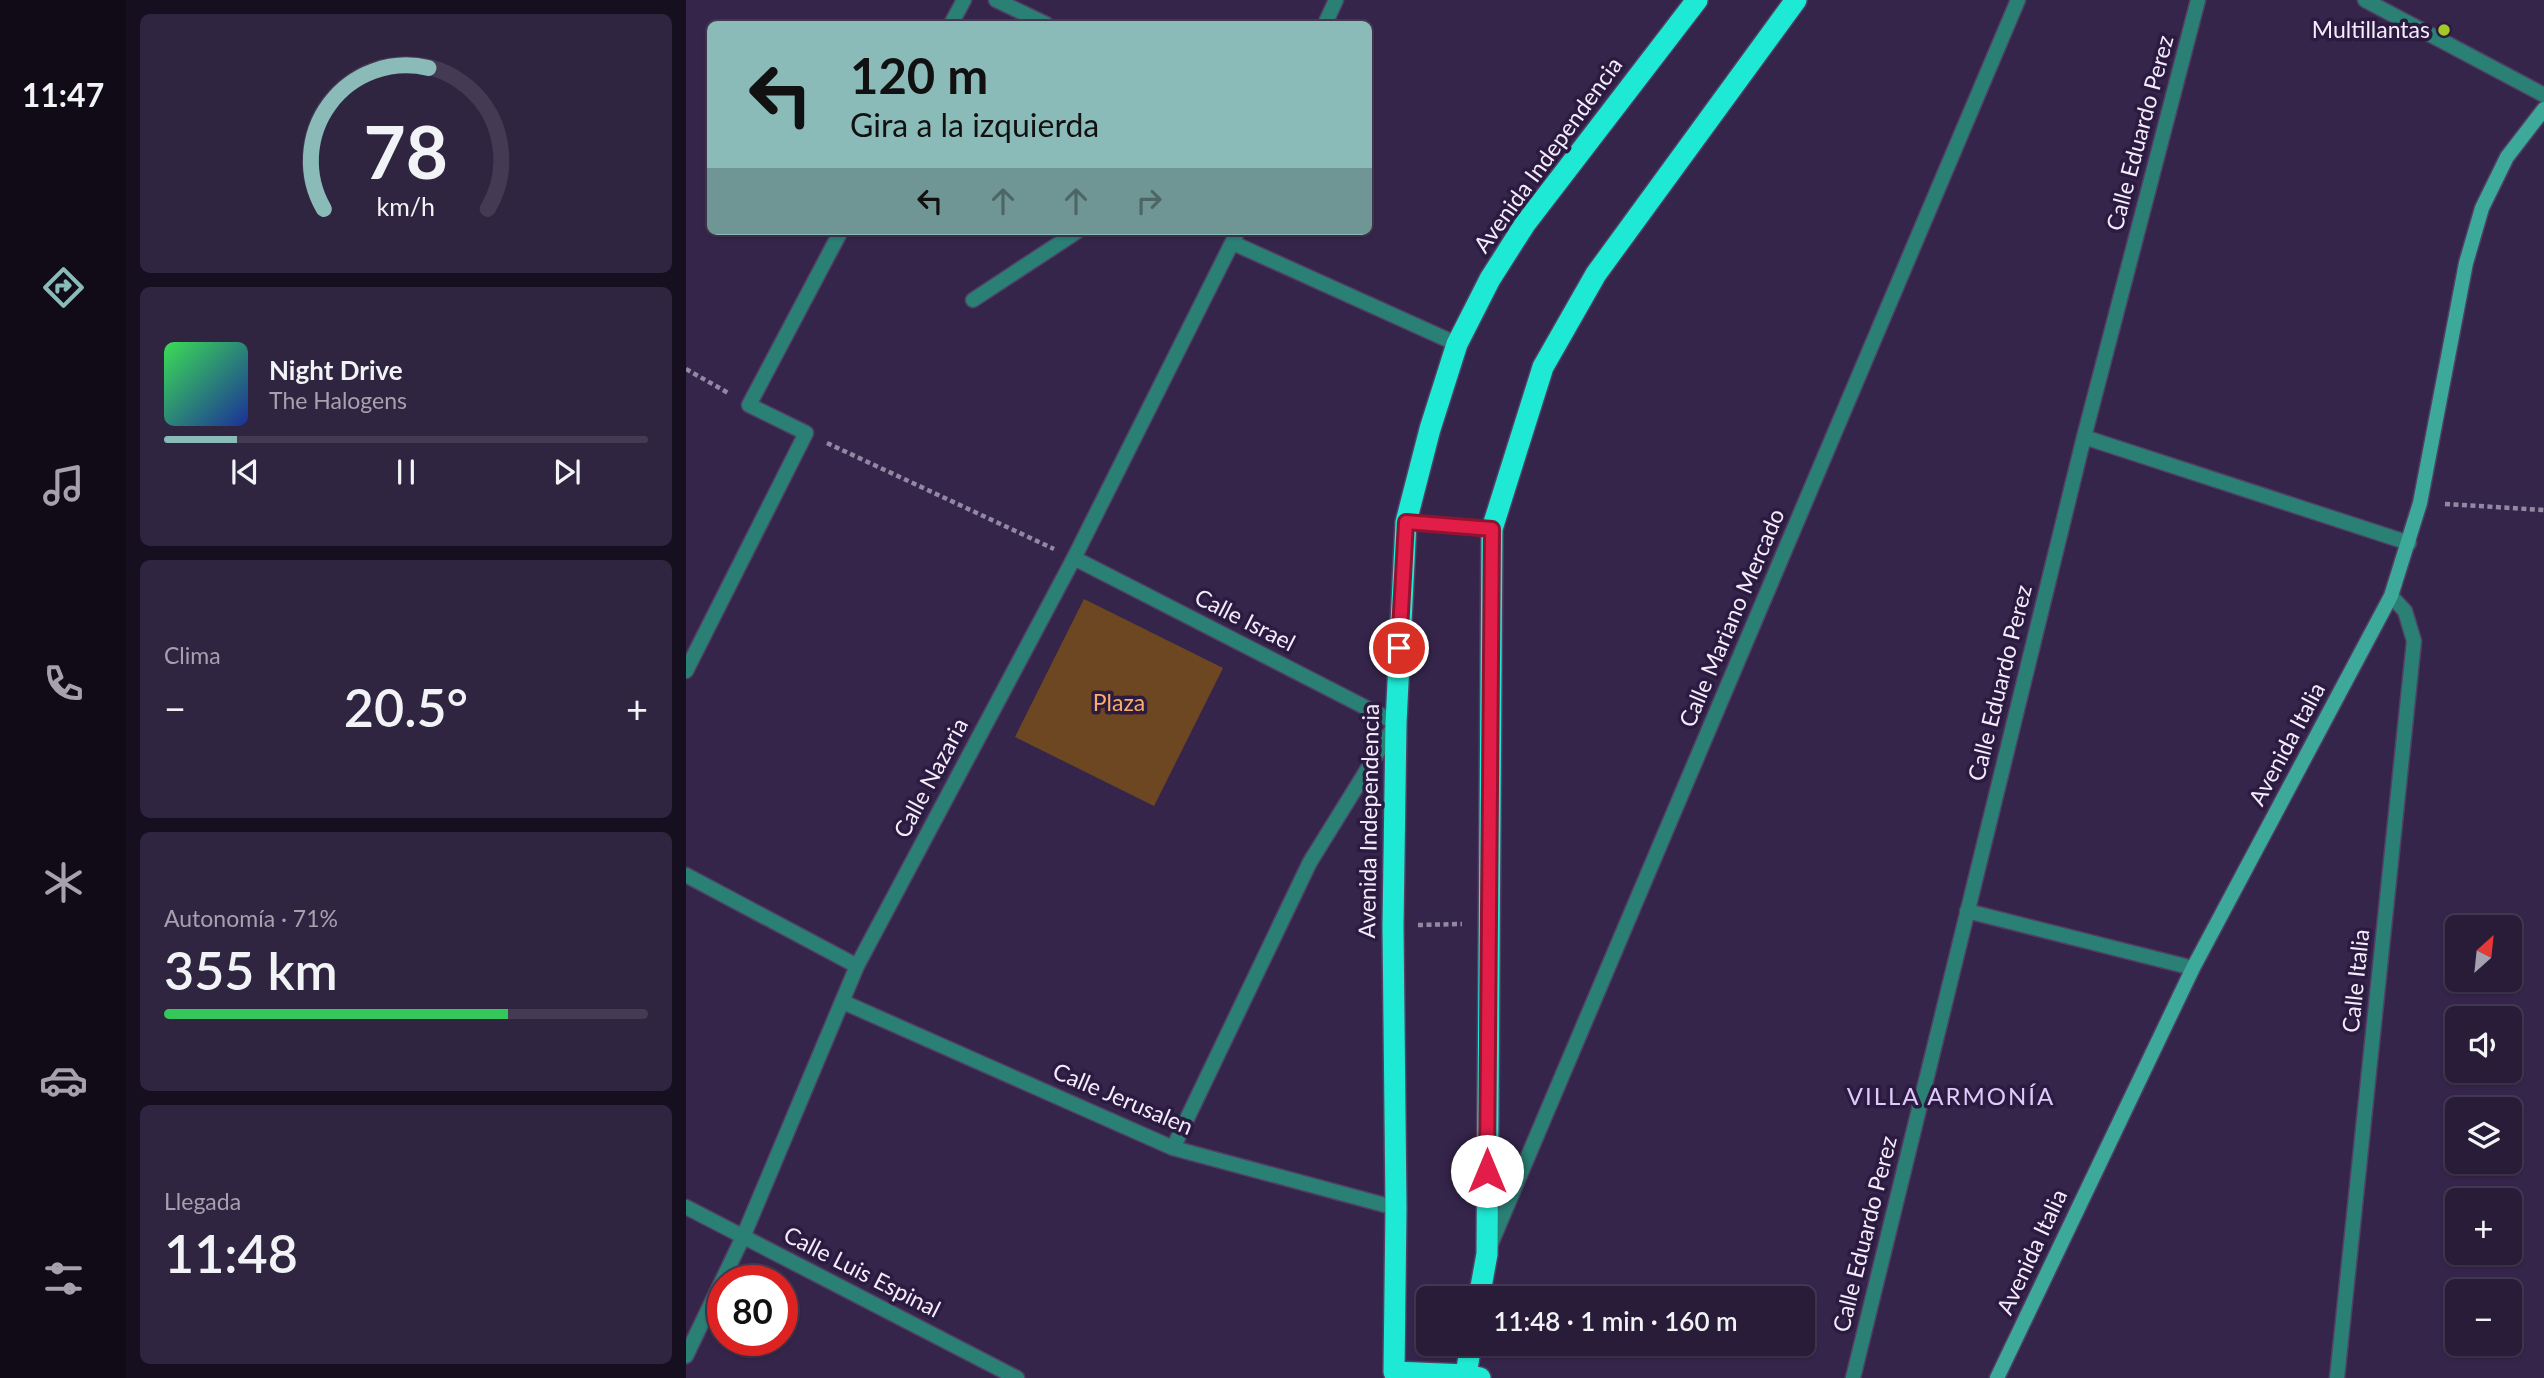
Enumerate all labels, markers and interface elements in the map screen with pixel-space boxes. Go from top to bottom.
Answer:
place label: Multillantas [2312,15,2430,43]
marker: Multillantas [2436,22,2452,38]
street label: Calle Eduardo Perez [2099,32,2179,234]
text: 120 m [850,46,988,104]
icon: left [735,49,826,140]
street label: Avenida Independencia [1467,51,1627,258]
text: 11:47 [22,75,104,114]
text: Gira a la izquierda [850,105,1099,144]
text: 78 [364,108,448,196]
icon: left [911,182,949,220]
icon: ahead [984,182,1022,220]
icon: ahead [1057,182,1095,220]
icon: right [1130,182,1168,220]
text: km/h [377,191,435,221]
icon: directions [39,263,88,312]
text: Night Drive [269,354,403,386]
text: The Halogens [269,386,407,414]
icon: previous [226,453,264,491]
icon: pause [387,453,425,491]
icon: next [548,453,586,491]
icon: music [39,461,88,510]
street label: Calle Mariano Mercado [1672,504,1790,731]
street label: Calle Israel [1191,582,1300,656]
street label: Calle Eduardo Perez [1961,582,2037,784]
pin [1369,618,1429,678]
icon: arrive [1380,629,1418,667]
text: Clima [164,641,221,669]
icon: phone [39,659,88,708]
text: 20.5° [344,676,468,738]
street label: Avenida Italia [2242,677,2330,810]
text: − [164,685,186,731]
text: + [626,685,648,731]
park label: Plaza [1093,688,1145,716]
street label: Avenida Independencia [1352,703,1384,939]
street label: Calle Nazaria [887,713,973,842]
icon: climate [39,858,88,907]
text: Autonomía · 71% [164,904,338,932]
north arrow [2445,915,2522,992]
map controls [2445,915,2522,1356]
street label: Calle Italia [2336,928,2374,1034]
text: 355 km [164,939,338,1001]
button: sound [2445,1006,2522,1083]
icon: car [39,1056,88,1105]
street label: Calle Jerusalen [1049,1056,1198,1140]
district label: VILLA ARMONÍA [1847,1081,2055,1110]
button: layers [2445,1097,2522,1174]
street label: Calle Eduardo Perez [1826,1133,1902,1335]
position arrow [1450,1134,1524,1208]
street label: Avenida Italia [1990,1184,2072,1319]
text: Llegada [164,1187,241,1215]
button: + [2445,1188,2522,1265]
street label: Calle Luis Espinal [779,1220,946,1323]
text: 11:48 [164,1222,298,1284]
icon: filters [39,1254,88,1303]
speed limit sign: 80 [707,1265,798,1356]
button: − [2445,1279,2522,1356]
text: 11:48 · 1 min · 160 m [1493,1305,1738,1337]

